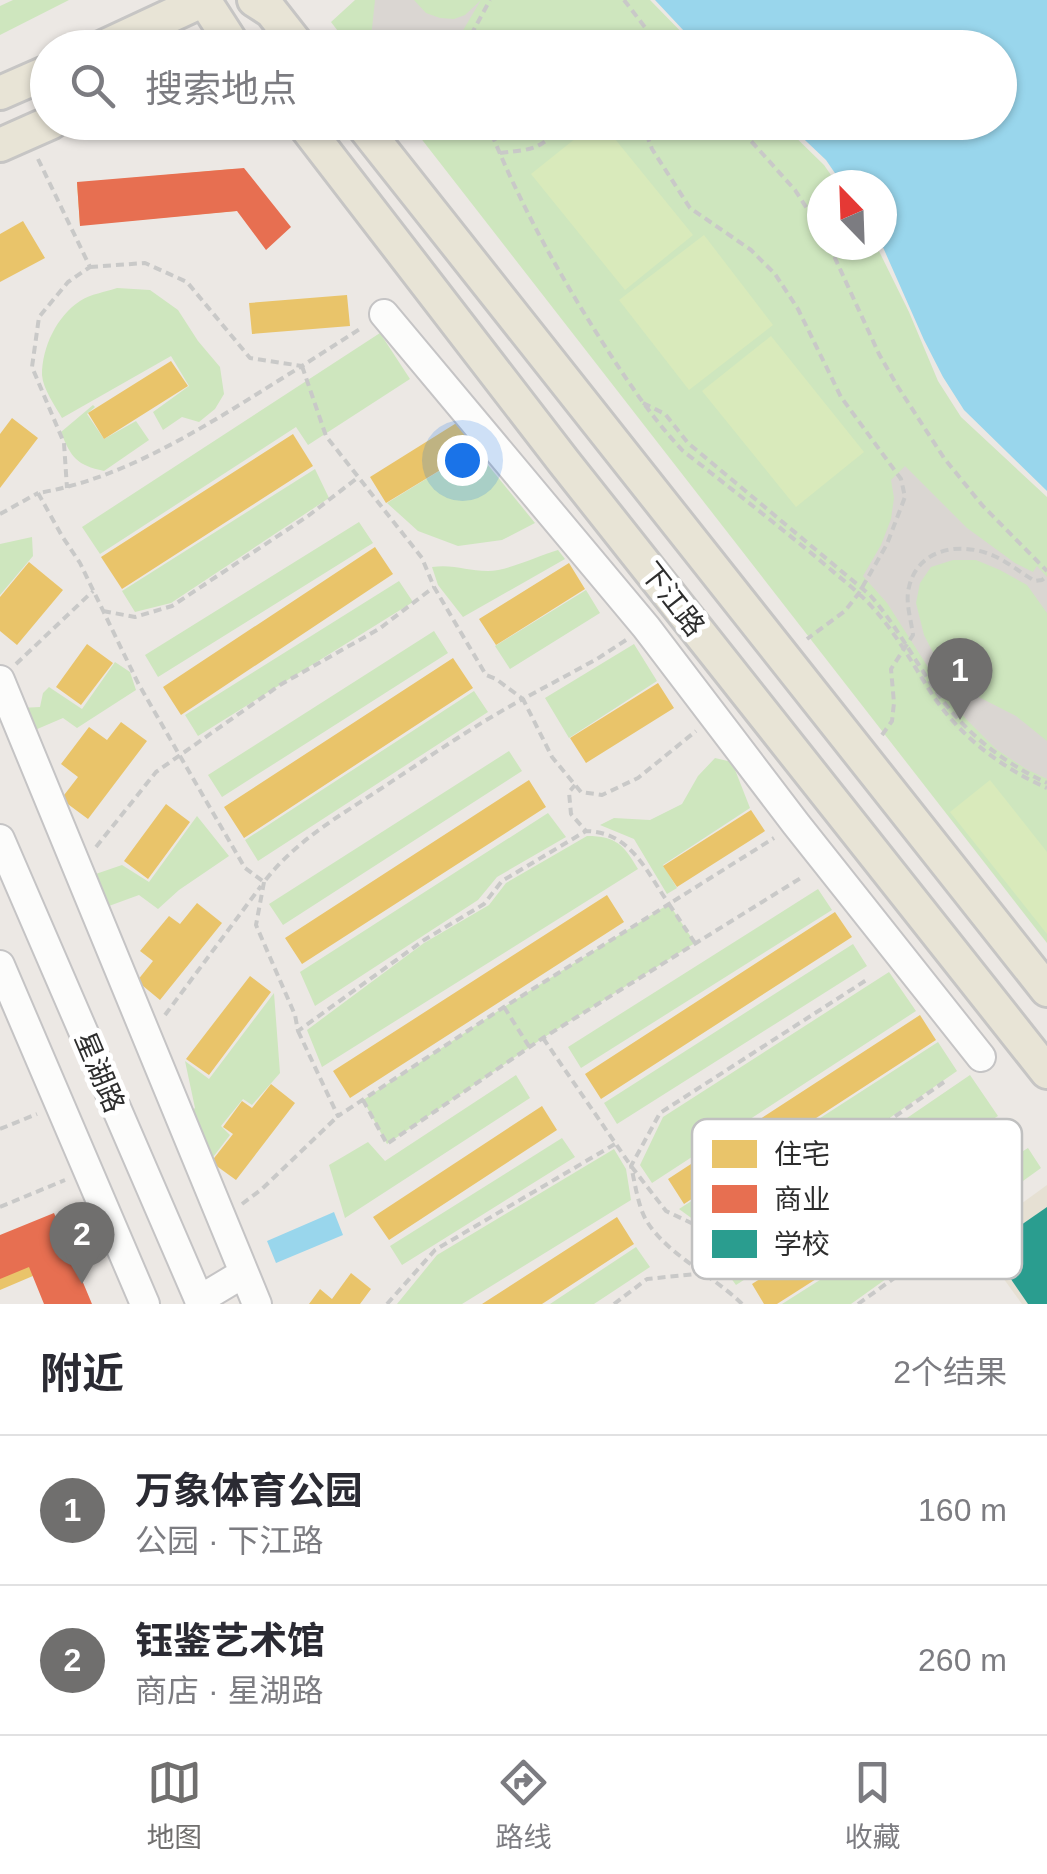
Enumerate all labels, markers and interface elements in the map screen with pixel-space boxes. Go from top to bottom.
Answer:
search box [30,30,1017,140]
icon: search [65,58,120,113]
text: 搜索地点 [145,68,297,110]
north arrow [807,170,897,260]
your location [437,435,488,486]
street label: 下江路 [635,557,711,642]
pin: 1 [928,638,992,720]
street label: 星湖路 [69,1027,130,1117]
legend [692,1119,1022,1279]
text: 住宅 [774,1139,830,1170]
text: 商业 [774,1184,830,1215]
pin: 2 [49,1202,114,1284]
text: 学校 [774,1229,830,1260]
text: 附近 [40,1350,124,1397]
text: 2个结果 [893,1354,1007,1390]
text: 万象体育公园 [135,1470,363,1512]
text: 1 [64,1492,81,1528]
text: 160 m [918,1492,1007,1528]
text: 公园 · 下江路 [135,1523,323,1559]
text: 钰鉴艺术馆 [135,1620,325,1662]
text: 2 [64,1642,81,1678]
text: 260 m [918,1642,1007,1678]
text: 商店 · 星湖路 [135,1673,323,1709]
tab: 地图 [146,1755,203,1855]
tab: 路线 [495,1755,552,1855]
tab: 收藏 [844,1755,901,1855]

